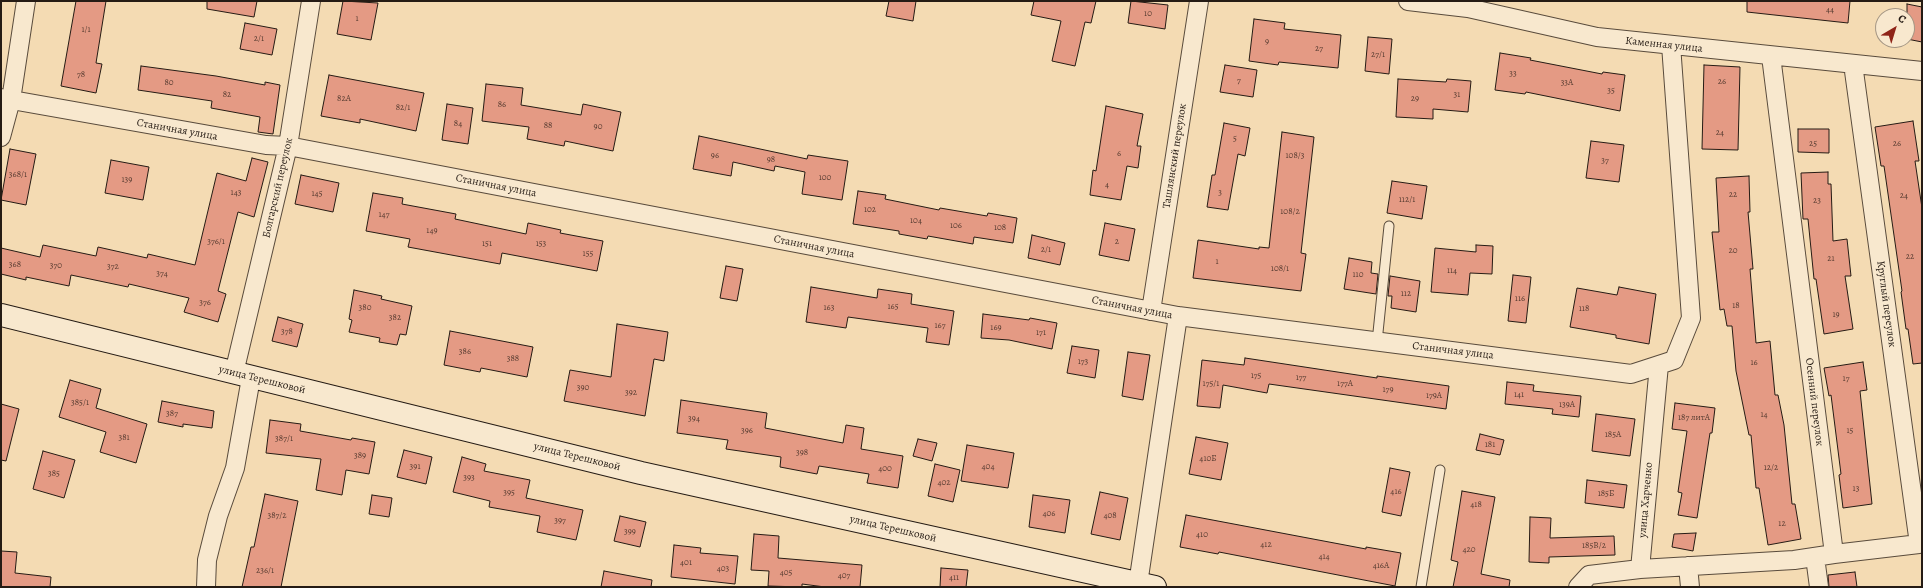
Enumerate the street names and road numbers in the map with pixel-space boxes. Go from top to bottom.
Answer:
street label: Каменная улица [1625,34,1703,56]
street label: Ташлянский переулок [1160,103,1190,209]
street label: Станичная улица [135,116,219,144]
street label: Болгарский переулок [260,137,296,239]
street label: Станичная улица [454,172,538,200]
street label: Станичная улица [772,233,856,261]
street label: Круглый переулок [1873,260,1899,348]
street label: Станичная улица [1090,294,1174,322]
street label: Станичная улица [1411,339,1495,363]
street label: Осенний переулок [1802,357,1826,447]
street label: улица Терешковой [217,363,307,397]
street label: улица Терешковой [532,440,622,474]
street label: улица Харченко [1636,462,1656,538]
street label: улица Терешковой [848,513,938,545]

